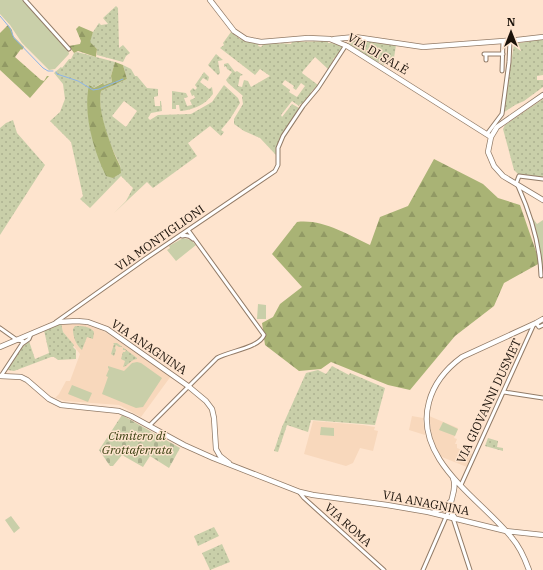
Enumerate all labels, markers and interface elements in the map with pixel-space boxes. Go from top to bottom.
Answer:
north arrow [491,12,531,52]
text: N [507,15,516,29]
street label: VIA DI SALÈ [345,29,411,78]
street label: VIA MONTIGLIONI [112,201,207,274]
street label: VIA ANAGNINA [109,316,191,378]
street label: VIA GIOVANNI DUSMET [453,336,524,466]
park label: Cimitero di Grottaferrata [102,428,173,457]
street label: VIA ANAGNINA [381,487,472,518]
street label: VIA ROMA [322,500,376,550]

